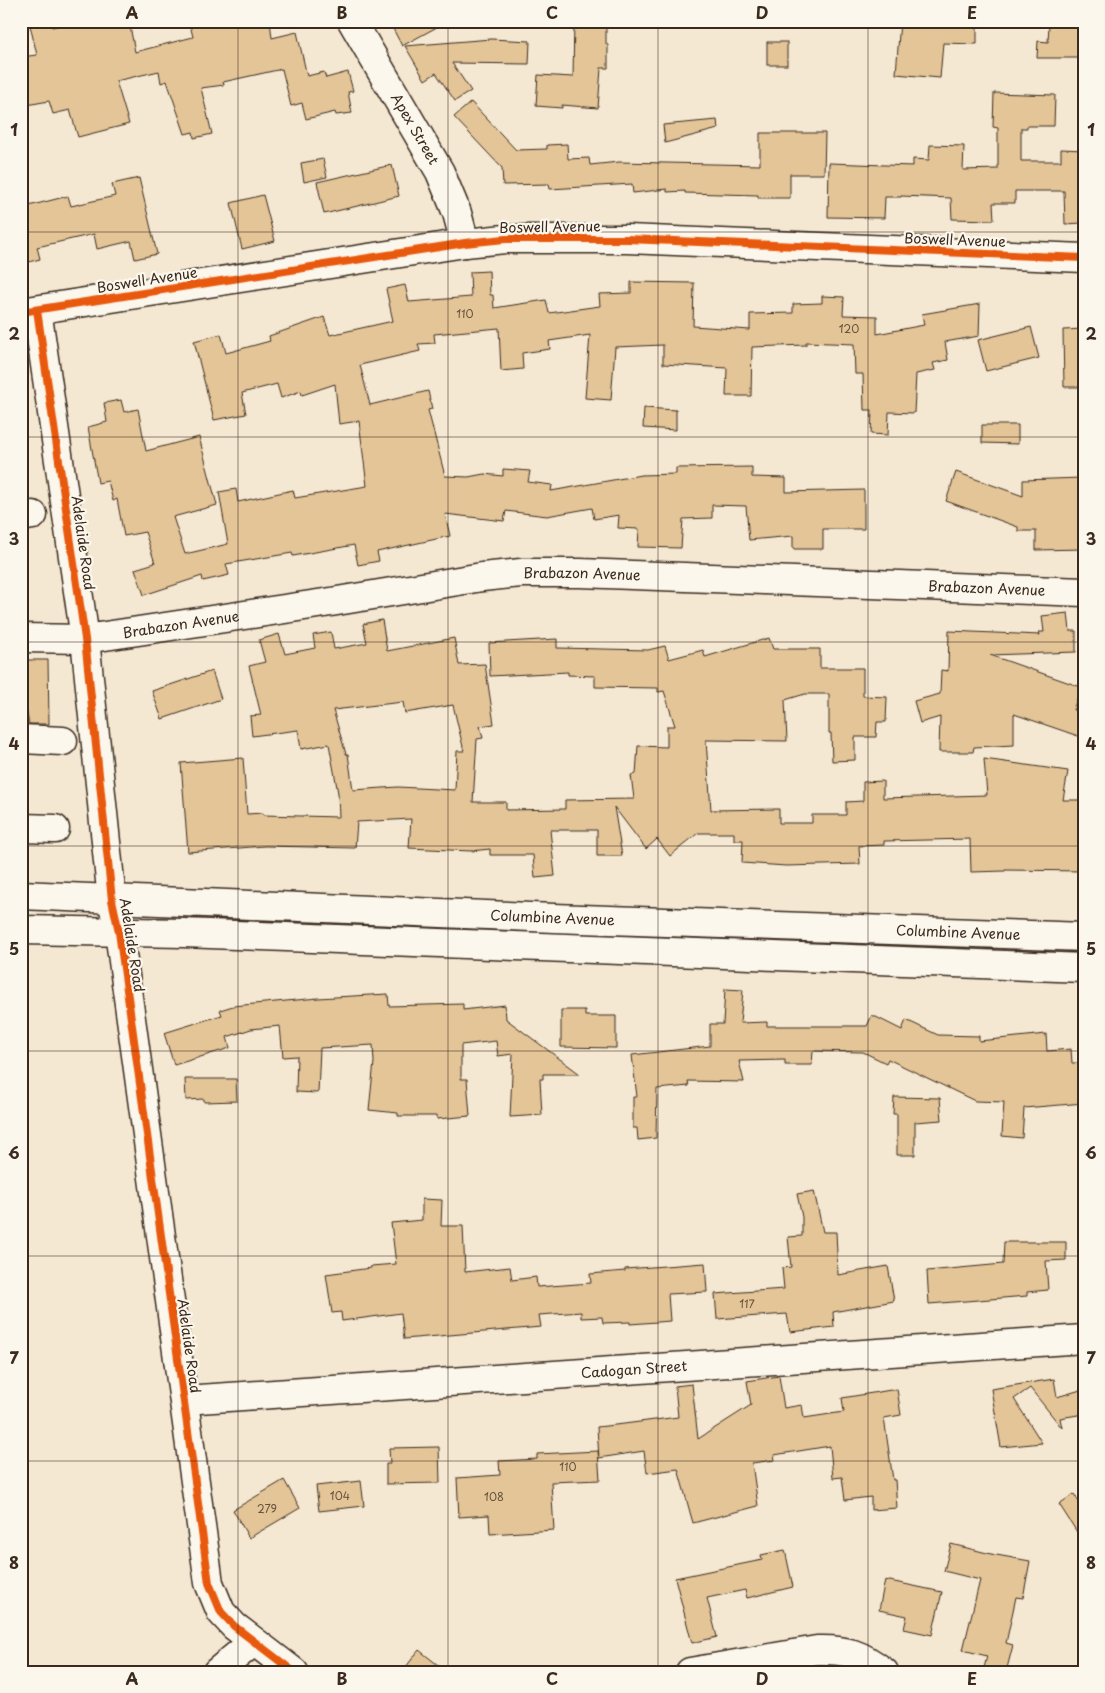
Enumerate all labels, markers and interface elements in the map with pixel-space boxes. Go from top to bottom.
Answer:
text: A [126,0,139,24]
text: B [337,0,348,24]
text: C [546,0,558,24]
text: D [756,0,768,24]
text: E [967,0,977,24]
street label: Apex Street [386,89,445,169]
text: 1 [10,117,18,141]
text: 1 [1087,117,1095,141]
street label: Boswell Avenue [499,215,601,238]
street label: Boswell Avenue [904,227,1006,252]
street label: Boswell Avenue [95,261,199,298]
house number: 110 [456,305,474,322]
house number: 120 [839,320,859,337]
text: 2 [8,321,20,345]
text: 2 [1085,321,1097,345]
street label: Adelaide Road [66,494,101,592]
text: 3 [9,526,19,550]
text: 3 [1086,526,1096,550]
street label: Brabazon Avenue [523,562,641,585]
street label: Brabazon Avenue [928,575,1046,601]
street label: Brabazon Avenue [121,605,241,643]
text: 4 [9,731,20,755]
text: 4 [1086,731,1097,755]
street label: Adelaide Road [115,896,150,994]
street label: Columbine Avenue [490,904,615,930]
street label: Columbine Avenue [896,919,1021,945]
text: 5 [9,936,19,960]
text: 5 [1086,936,1096,960]
text: 6 [8,1140,20,1164]
text: 6 [1085,1140,1097,1164]
house number: 117 [739,1295,755,1312]
street label: Adelaide Road [172,1297,207,1395]
text: 7 [9,1345,19,1369]
text: 7 [1086,1345,1096,1369]
street label: Cadogan Street [580,1355,688,1383]
house number: 110 [559,1458,577,1475]
house number: 104 [330,1487,350,1504]
house number: 108 [484,1488,504,1505]
house number: 279 [257,1500,277,1517]
text: 8 [9,1550,19,1574]
text: 8 [1086,1550,1096,1574]
text: A [126,1666,139,1690]
text: B [337,1666,348,1690]
text: C [546,1666,558,1690]
text: D [756,1666,768,1690]
text: E [967,1666,977,1690]

